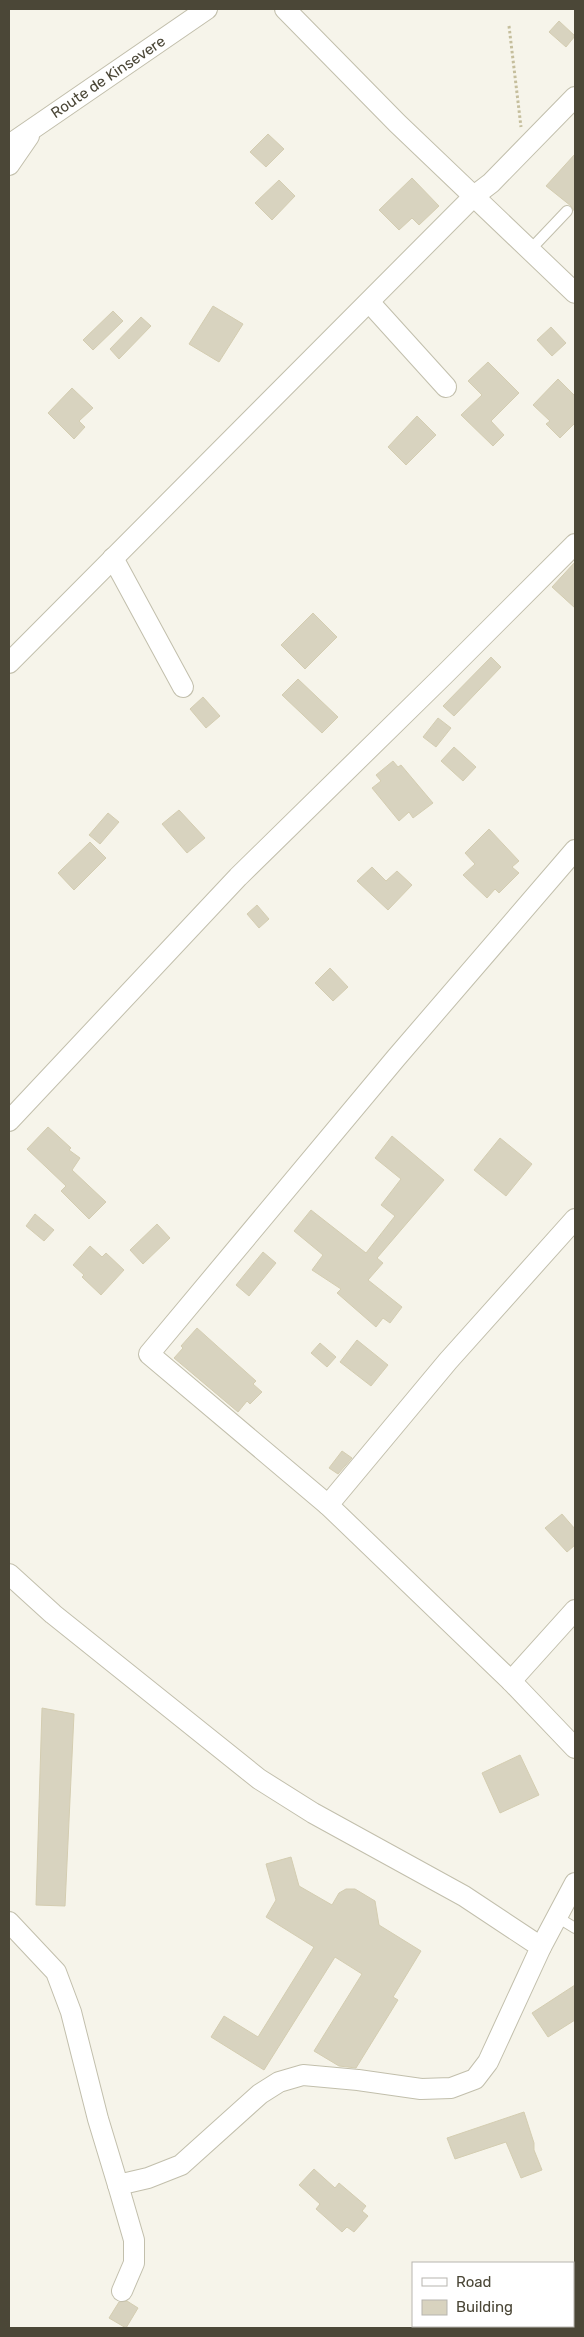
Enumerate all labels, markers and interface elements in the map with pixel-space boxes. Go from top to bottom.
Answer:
street label: Route de Kinsevere [47,32,169,122]
legend [412,2262,574,2327]
text: Road [456,2273,492,2291]
text: Building [456,2298,513,2316]

